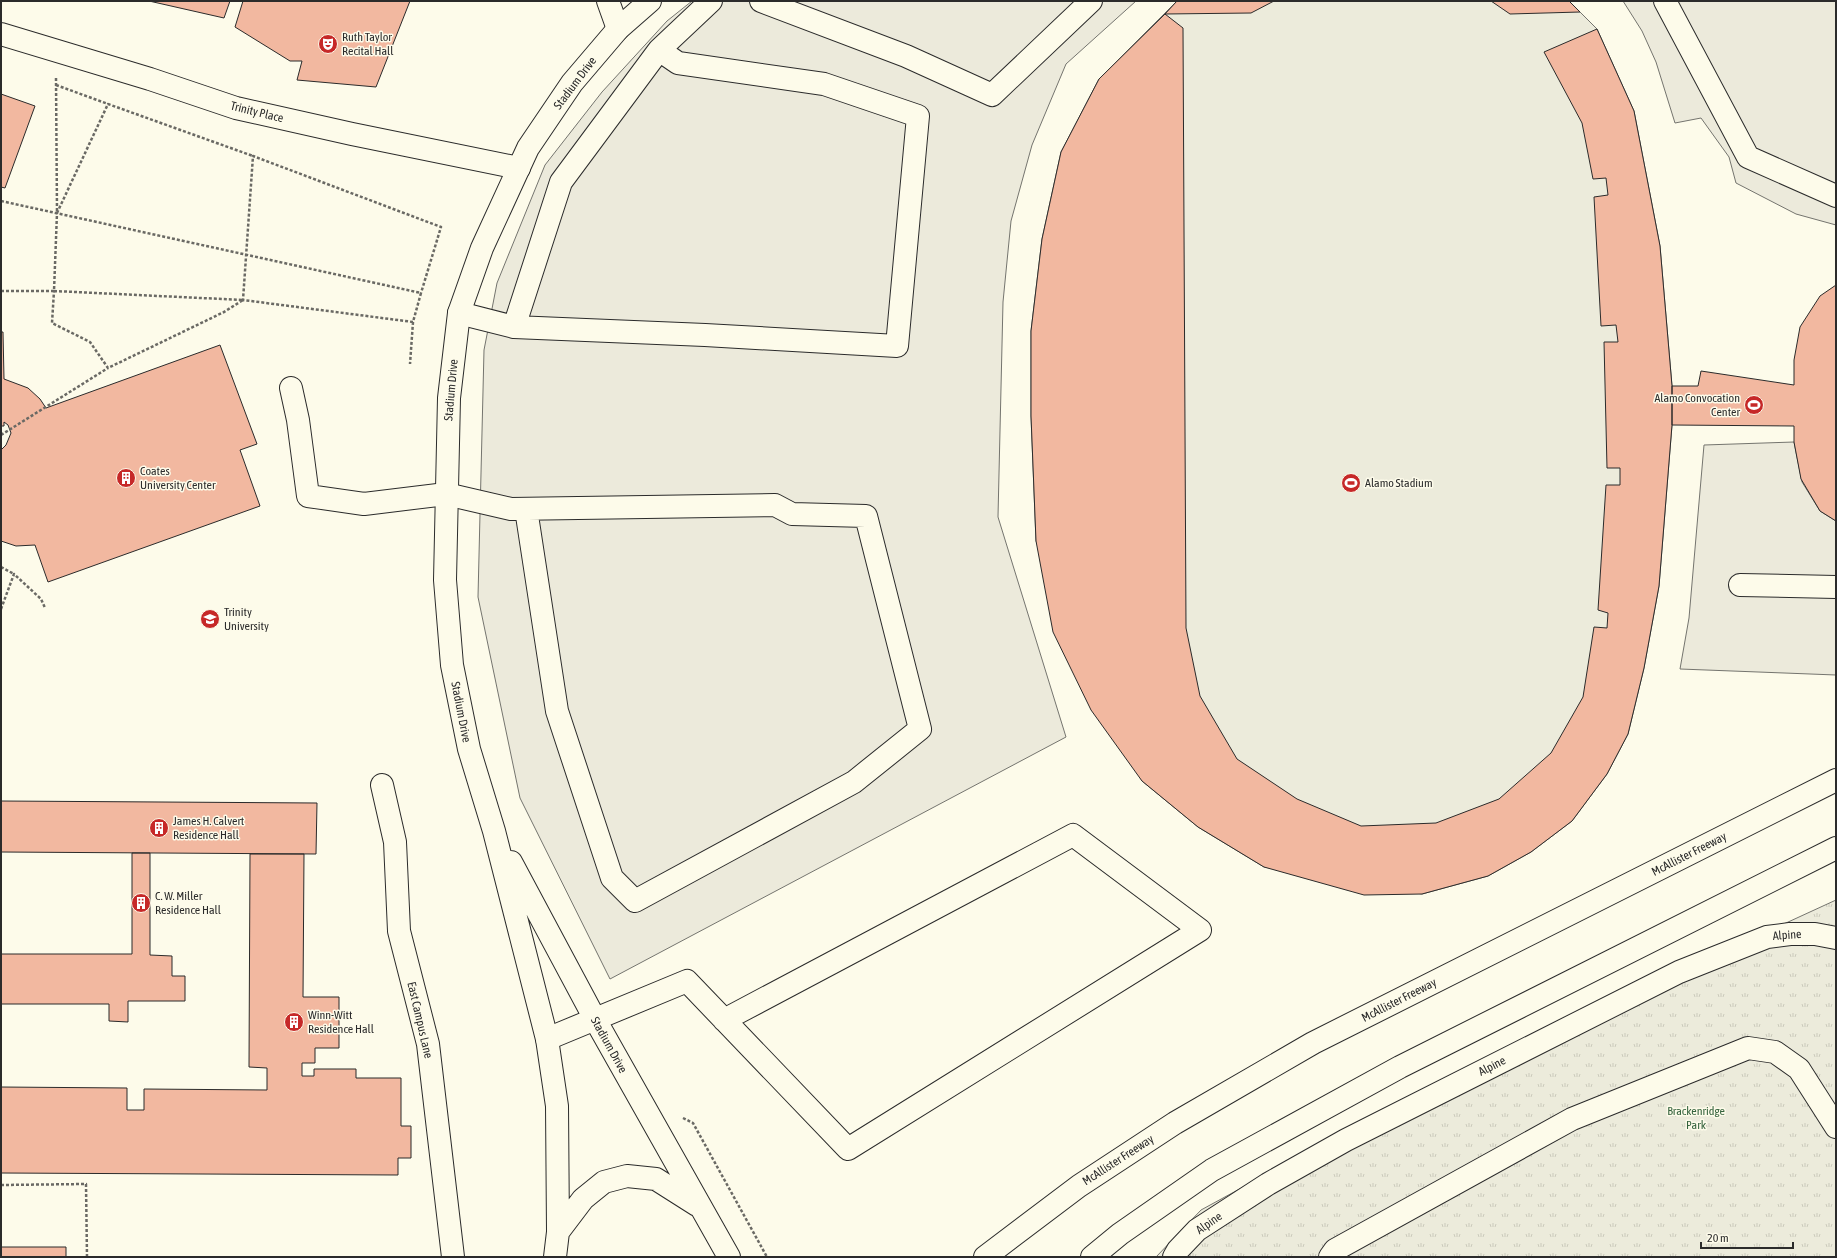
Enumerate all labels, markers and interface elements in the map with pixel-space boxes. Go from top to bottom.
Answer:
place label: Ruth Taylor Recital Hall [342,30,394,58]
theatre icon: Ruth Taylor Recital Hall [317,33,339,55]
street label: Stadium Drive [551,54,599,112]
street label: Trinity Place [229,99,285,125]
street label: Stadium Drive [441,359,461,421]
place label: Alamo Convocation Center [1654,391,1740,419]
sports icon: Alamo Convocation Center [1743,394,1765,416]
place label: Coates University Center [140,464,216,492]
building icon: Coates University Center [115,467,137,489]
sports icon: Alamo Stadium [1340,472,1362,494]
place label: Alamo Stadium [1365,476,1433,490]
place label: Trinity University [224,605,269,633]
school or university icon: Trinity University [199,608,221,630]
street label: Stadium Drive [448,680,474,744]
place label: James H. Calvert Residence Hall [173,814,245,842]
building icon: James H. Calvert Residence Hall [148,817,170,839]
street label: McAllister Freeway [1649,829,1729,879]
place label: C. W. Miller Residence Hall [155,889,222,917]
building icon: C. W. Miller Residence Hall [130,892,152,914]
street label: Alpine [1772,927,1802,943]
street label: McAllister Freeway [1359,975,1439,1025]
street label: East Campus Lane [404,980,436,1060]
place label: Winn-Witt Residence Hall [308,1008,375,1036]
building icon: Winn-Witt Residence Hall [283,1011,305,1033]
street label: Stadium Drive [588,1015,630,1075]
street label: Alpine [1476,1053,1508,1079]
park label: Brackenridge Park [1667,1104,1725,1132]
street label: McAllister Freeway [1080,1132,1156,1188]
street label: Alpine [1193,1209,1225,1237]
scale bar [1701,1224,1793,1250]
text: 20 m [1707,1231,1729,1245]

